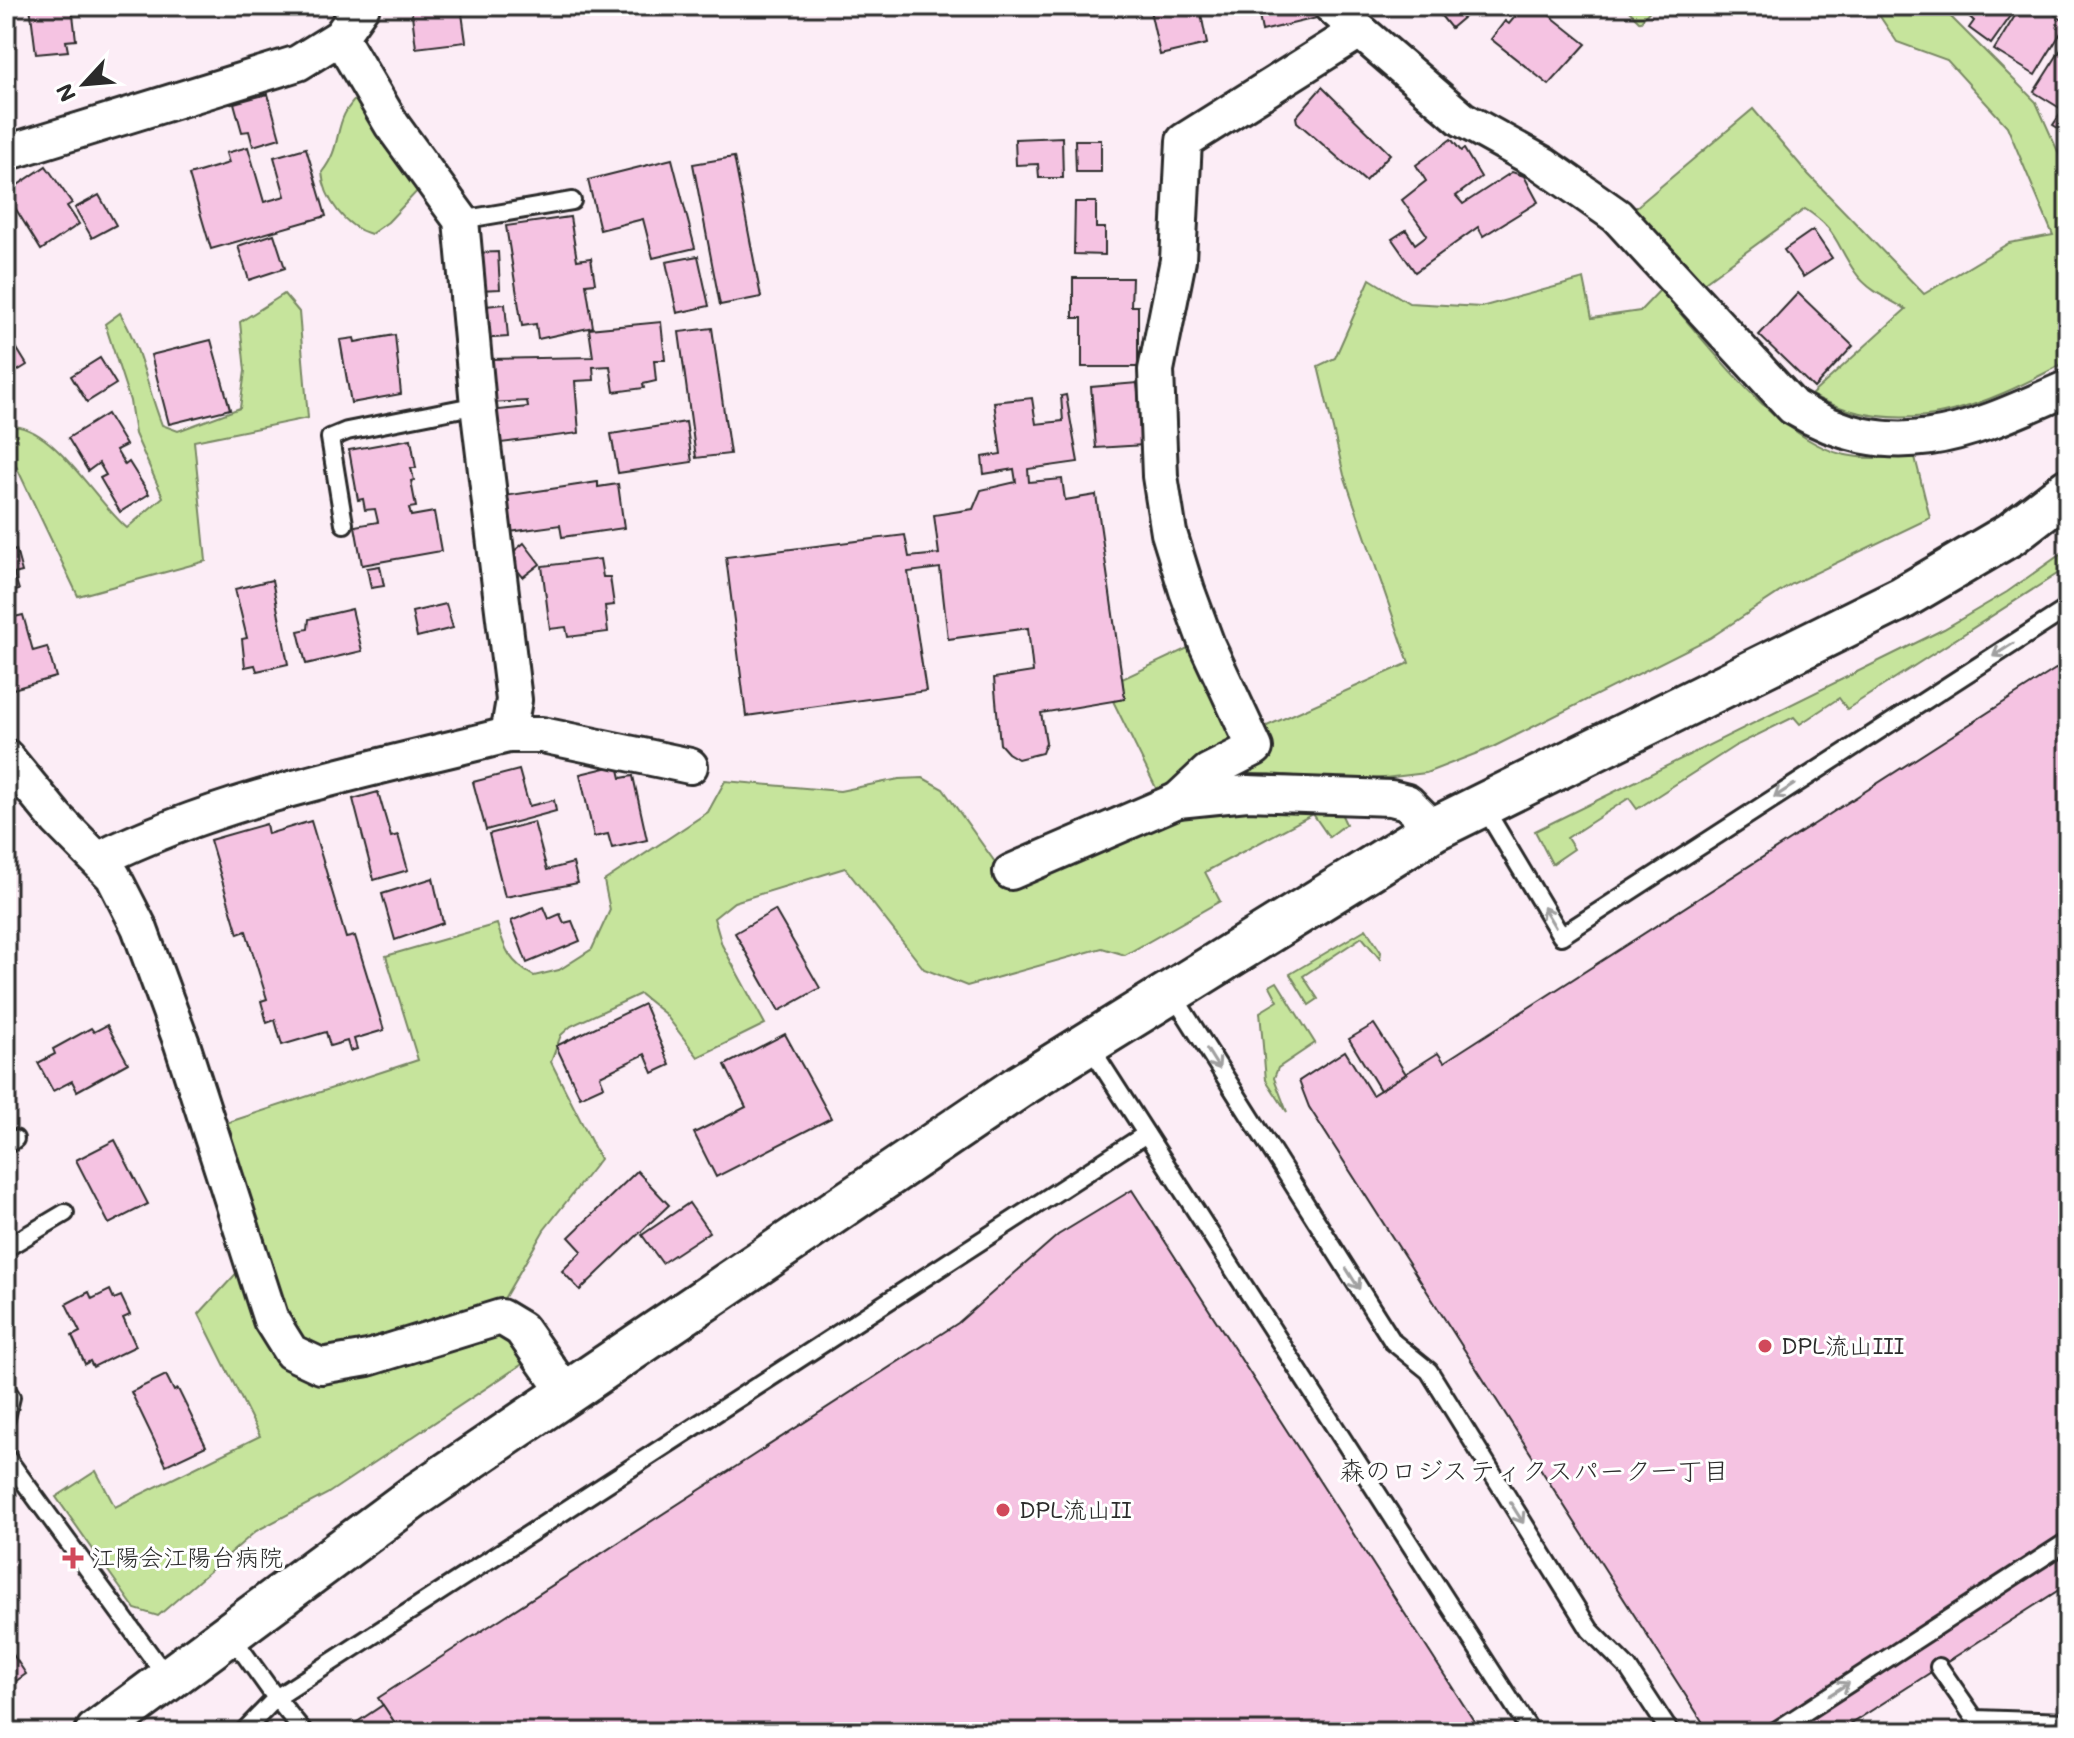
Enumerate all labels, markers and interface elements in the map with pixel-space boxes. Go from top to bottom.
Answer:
north arrow [44,44,124,124]
text: N [49,79,82,107]
one-way arrow [1992,642,2014,659]
one-way arrow [1773,784,1796,800]
one-way arrow [1541,906,1557,929]
one-way arrow [1206,1047,1222,1070]
one-way arrow [1344,1267,1361,1289]
place label: DPL流山III [1781,1329,1904,1360]
marker: DPL流山III [1756,1337,1774,1355]
district label: 森のロジスティクスパーク一丁目 [1339,1453,1729,1487]
place label: DPL流山II [1019,1493,1132,1524]
marker: DPL流山II [994,1501,1012,1519]
one-way arrow [1509,1501,1526,1523]
place label: 江陽会江陽台病院 [91,1541,283,1572]
marker: 江陽会江陽台病院 [62,1547,84,1569]
one-way arrow [1827,1681,1850,1697]

